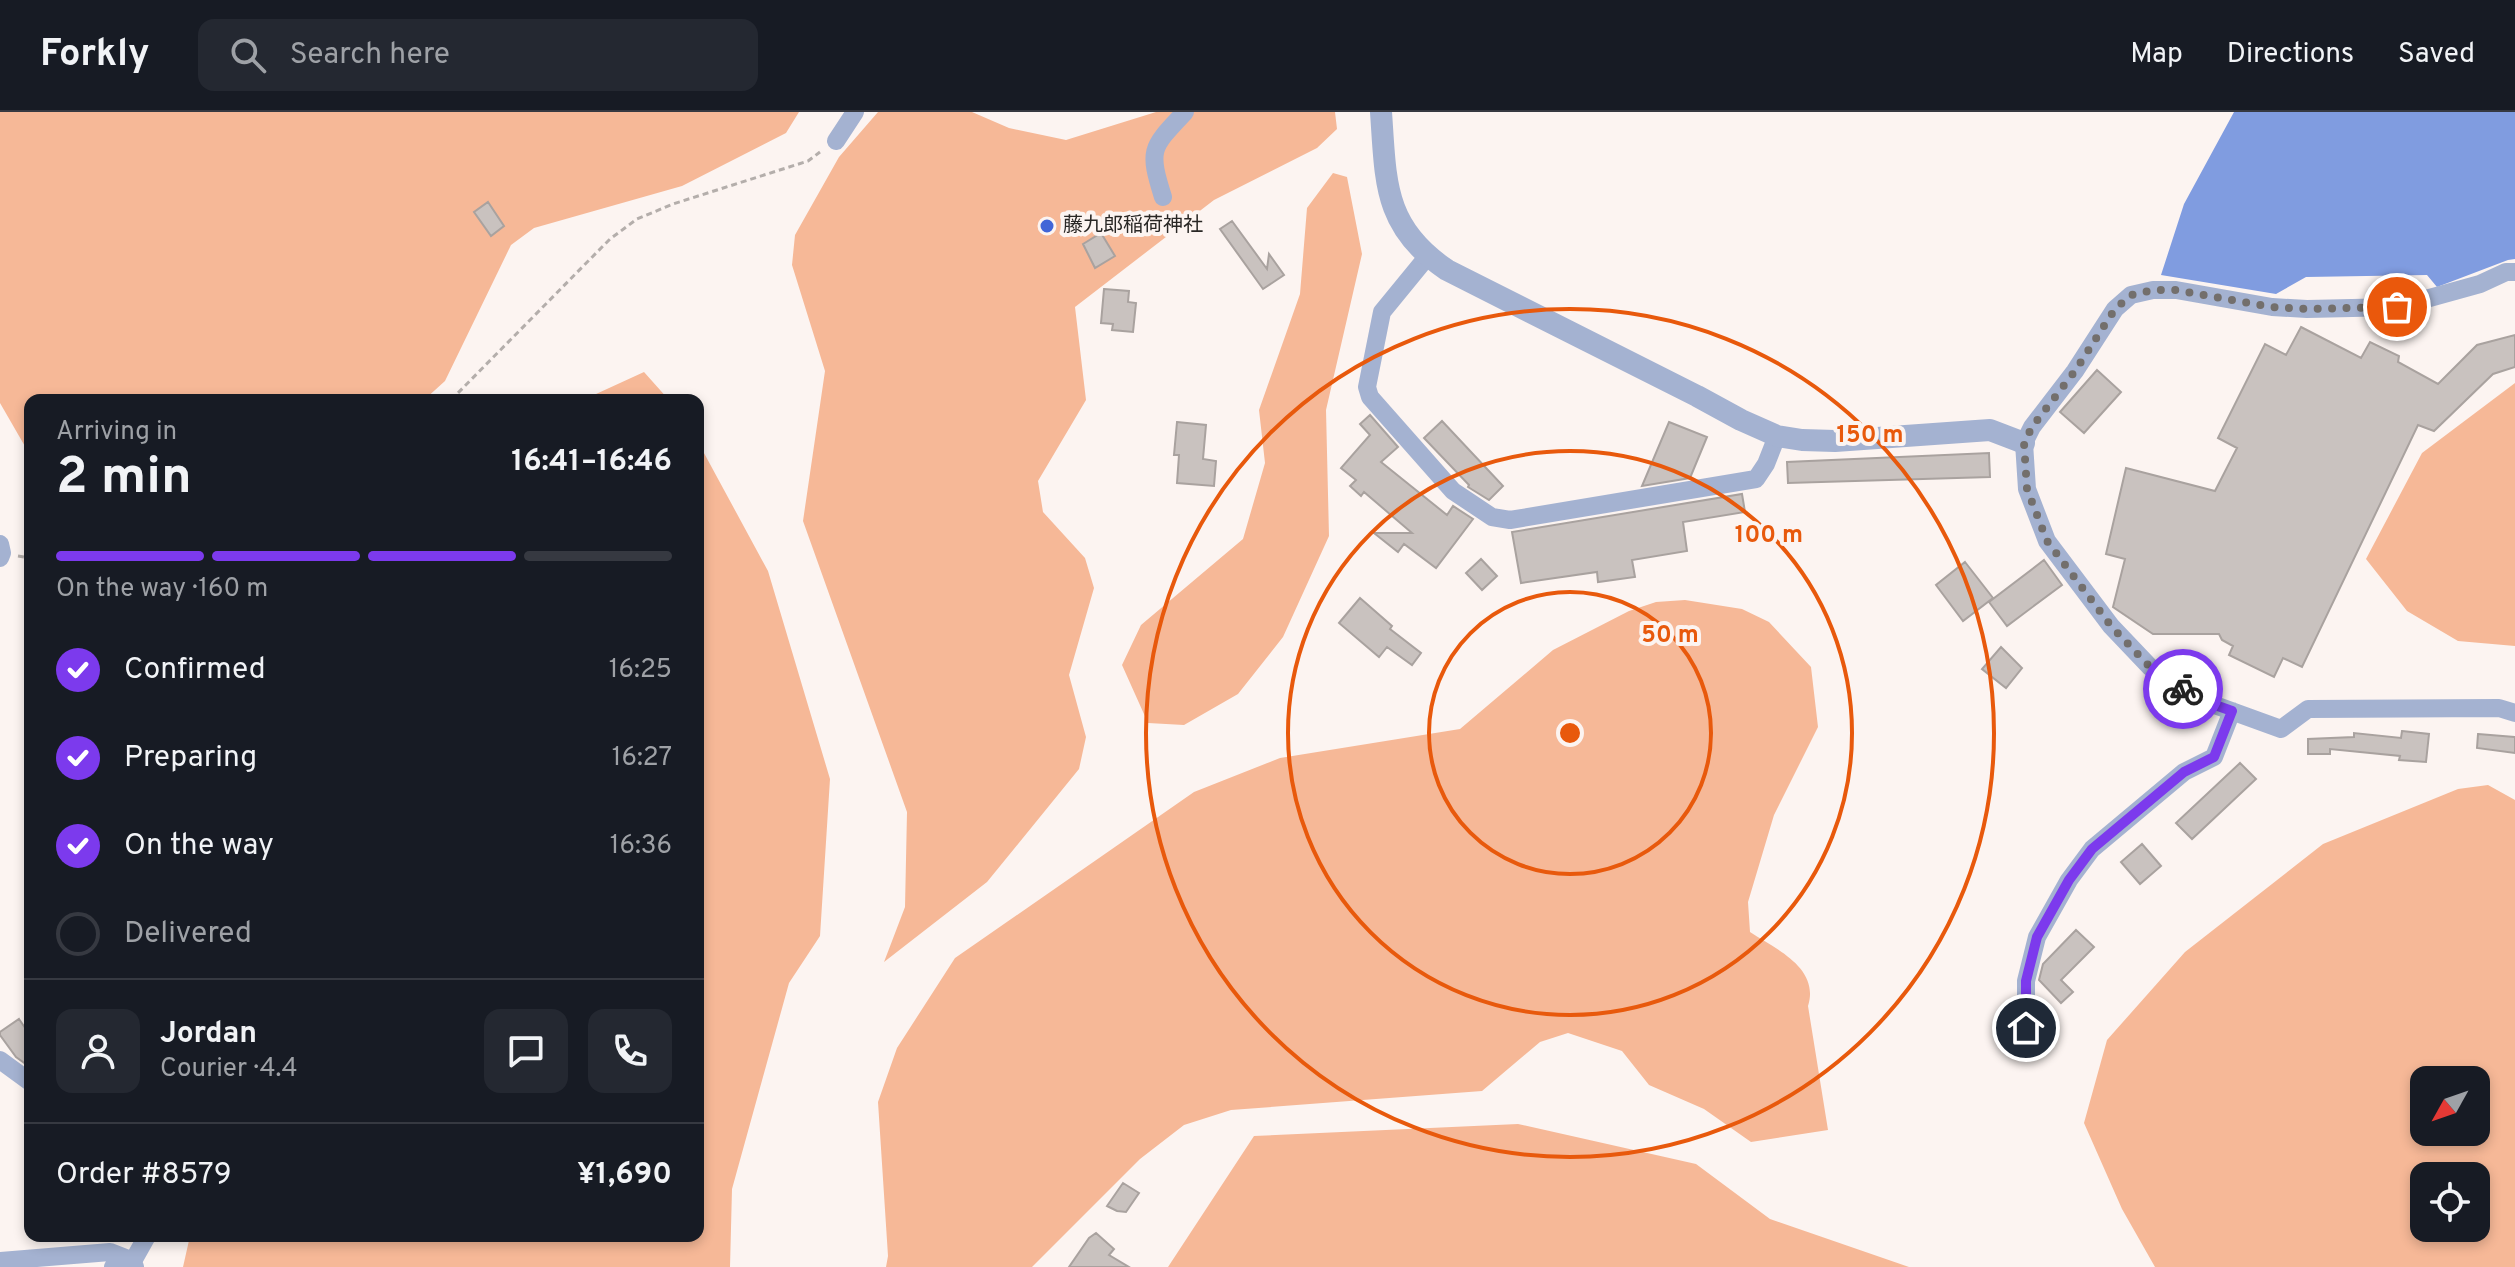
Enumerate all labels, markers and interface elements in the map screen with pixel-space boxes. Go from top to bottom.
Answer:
search box [198,19,758,91]
text: Forkly [40,31,150,80]
icon: search [226,33,270,77]
text: Search here [290,37,450,74]
text: Map [2130,37,2183,73]
text: Directions [2227,37,2354,73]
text: Saved [2398,37,2475,73]
place label: 藤九郎稲荷神社 [1063,213,1203,239]
marker: 藤九郎稲荷神社 [1038,217,1056,235]
pin [2363,273,2431,341]
icon: bag [2375,285,2419,329]
text: Arriving in [56,416,177,449]
text: 150 m [1836,421,1904,451]
text: 16:41–16:46 [511,444,672,481]
text: 2 min [56,446,192,512]
text: 100 m [1735,521,1803,551]
text: On the way · 160 m [56,573,268,606]
text: 50 m [1641,621,1699,651]
icon: check [56,648,100,692]
courier [2143,649,2223,729]
text: Confirmed [124,652,266,689]
text: 16:25 [609,654,672,687]
icon: bike [2161,667,2205,711]
centre of rings [1556,719,1584,747]
icon: check [56,736,100,780]
text: Preparing [124,740,257,777]
text: 16:27 [612,742,672,775]
icon: check [56,824,100,868]
text: On the way [124,828,274,865]
text: 16:36 [610,830,672,863]
text: Delivered [124,916,252,953]
pin [1992,994,2060,1062]
icon: home [2004,1006,2048,1050]
button: person [56,1009,140,1093]
button: chat [484,1009,568,1093]
button: phone [588,1009,672,1093]
text: Jordan [160,1016,257,1053]
text: Courier · 4.4 [160,1053,298,1086]
north arrow [2410,1066,2490,1146]
map controls [2410,1066,2490,1242]
text: Order #8579 [56,1157,232,1194]
text: ¥1,690 [577,1157,672,1194]
button: locate [2410,1162,2490,1242]

